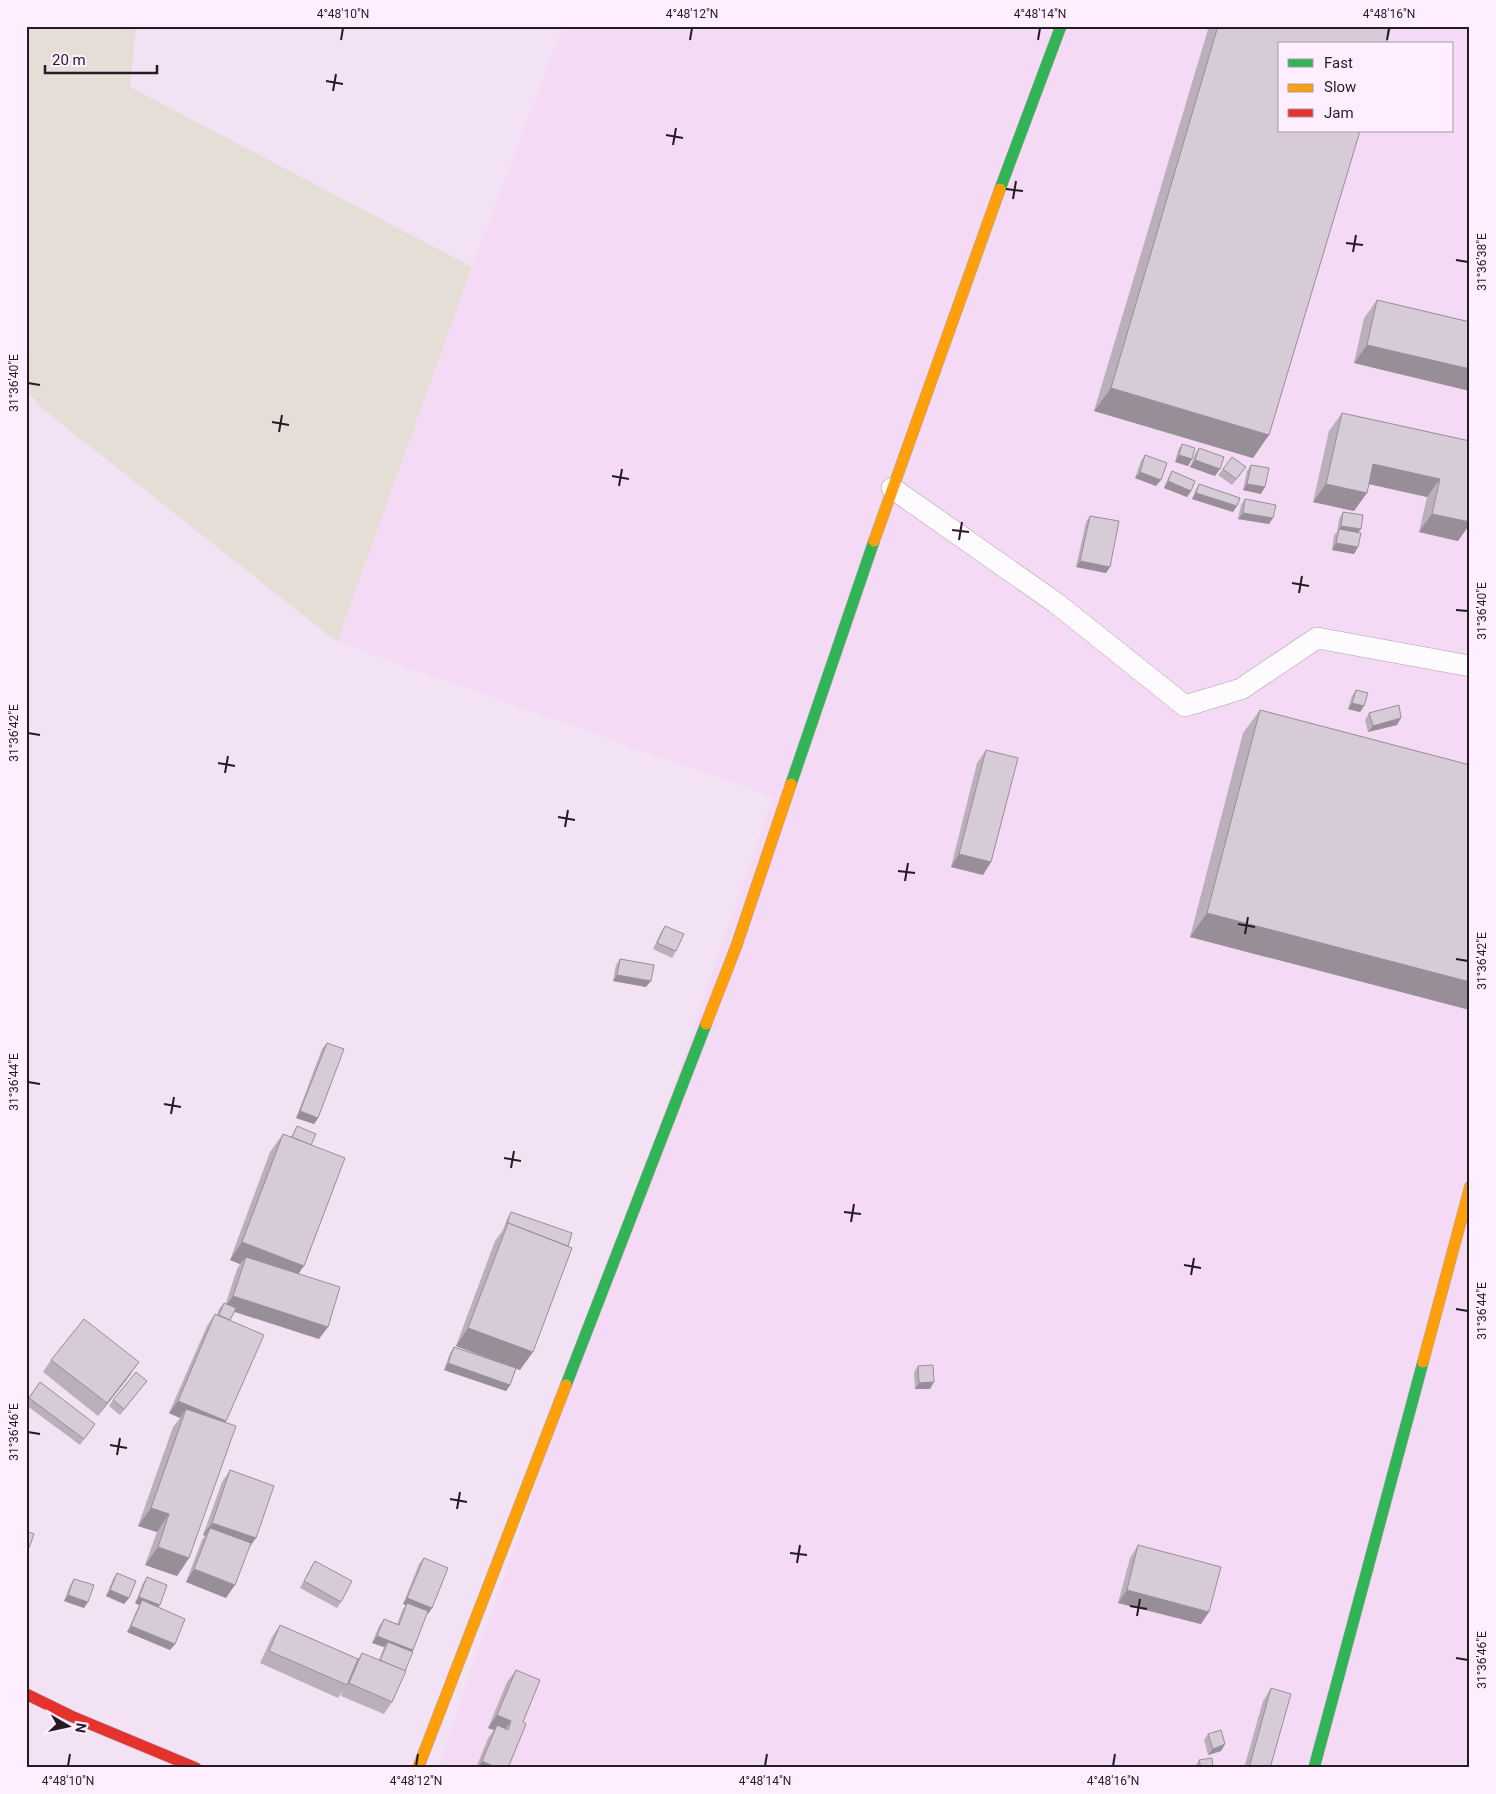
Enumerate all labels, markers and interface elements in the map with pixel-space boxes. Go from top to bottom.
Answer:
text: 4°48'10"N [317,7,369,21]
text: 4°48'12"N [666,7,718,21]
text: 4°48'14"N [1014,7,1066,21]
text: 4°48'16"N [1363,7,1415,21]
scale bar [45,42,158,74]
legend [1278,42,1454,132]
text: 20 m [52,51,86,69]
text: Fast [1324,54,1353,72]
text: Slow [1324,78,1356,96]
text: Jam [1324,104,1354,122]
text: 31°36'38"E [1475,233,1489,291]
text: 31°36'40"E [7,354,21,412]
text: 31°36'40"E [1475,582,1489,640]
text: 31°36'42"E [7,704,21,762]
text: 31°36'42"E [1475,932,1489,990]
text: 31°36'44"E [7,1053,21,1111]
text: 31°36'44"E [1475,1282,1489,1340]
text: 31°36'46"E [7,1403,21,1461]
text: 31°36'46"E [1475,1631,1489,1689]
north arrow [42,1702,92,1752]
text: N [72,1722,90,1734]
text: 4°48'10"N [42,1774,94,1788]
text: 4°48'12"N [390,1774,442,1788]
text: 4°48'14"N [739,1774,791,1788]
text: 4°48'16"N [1087,1774,1139,1788]

